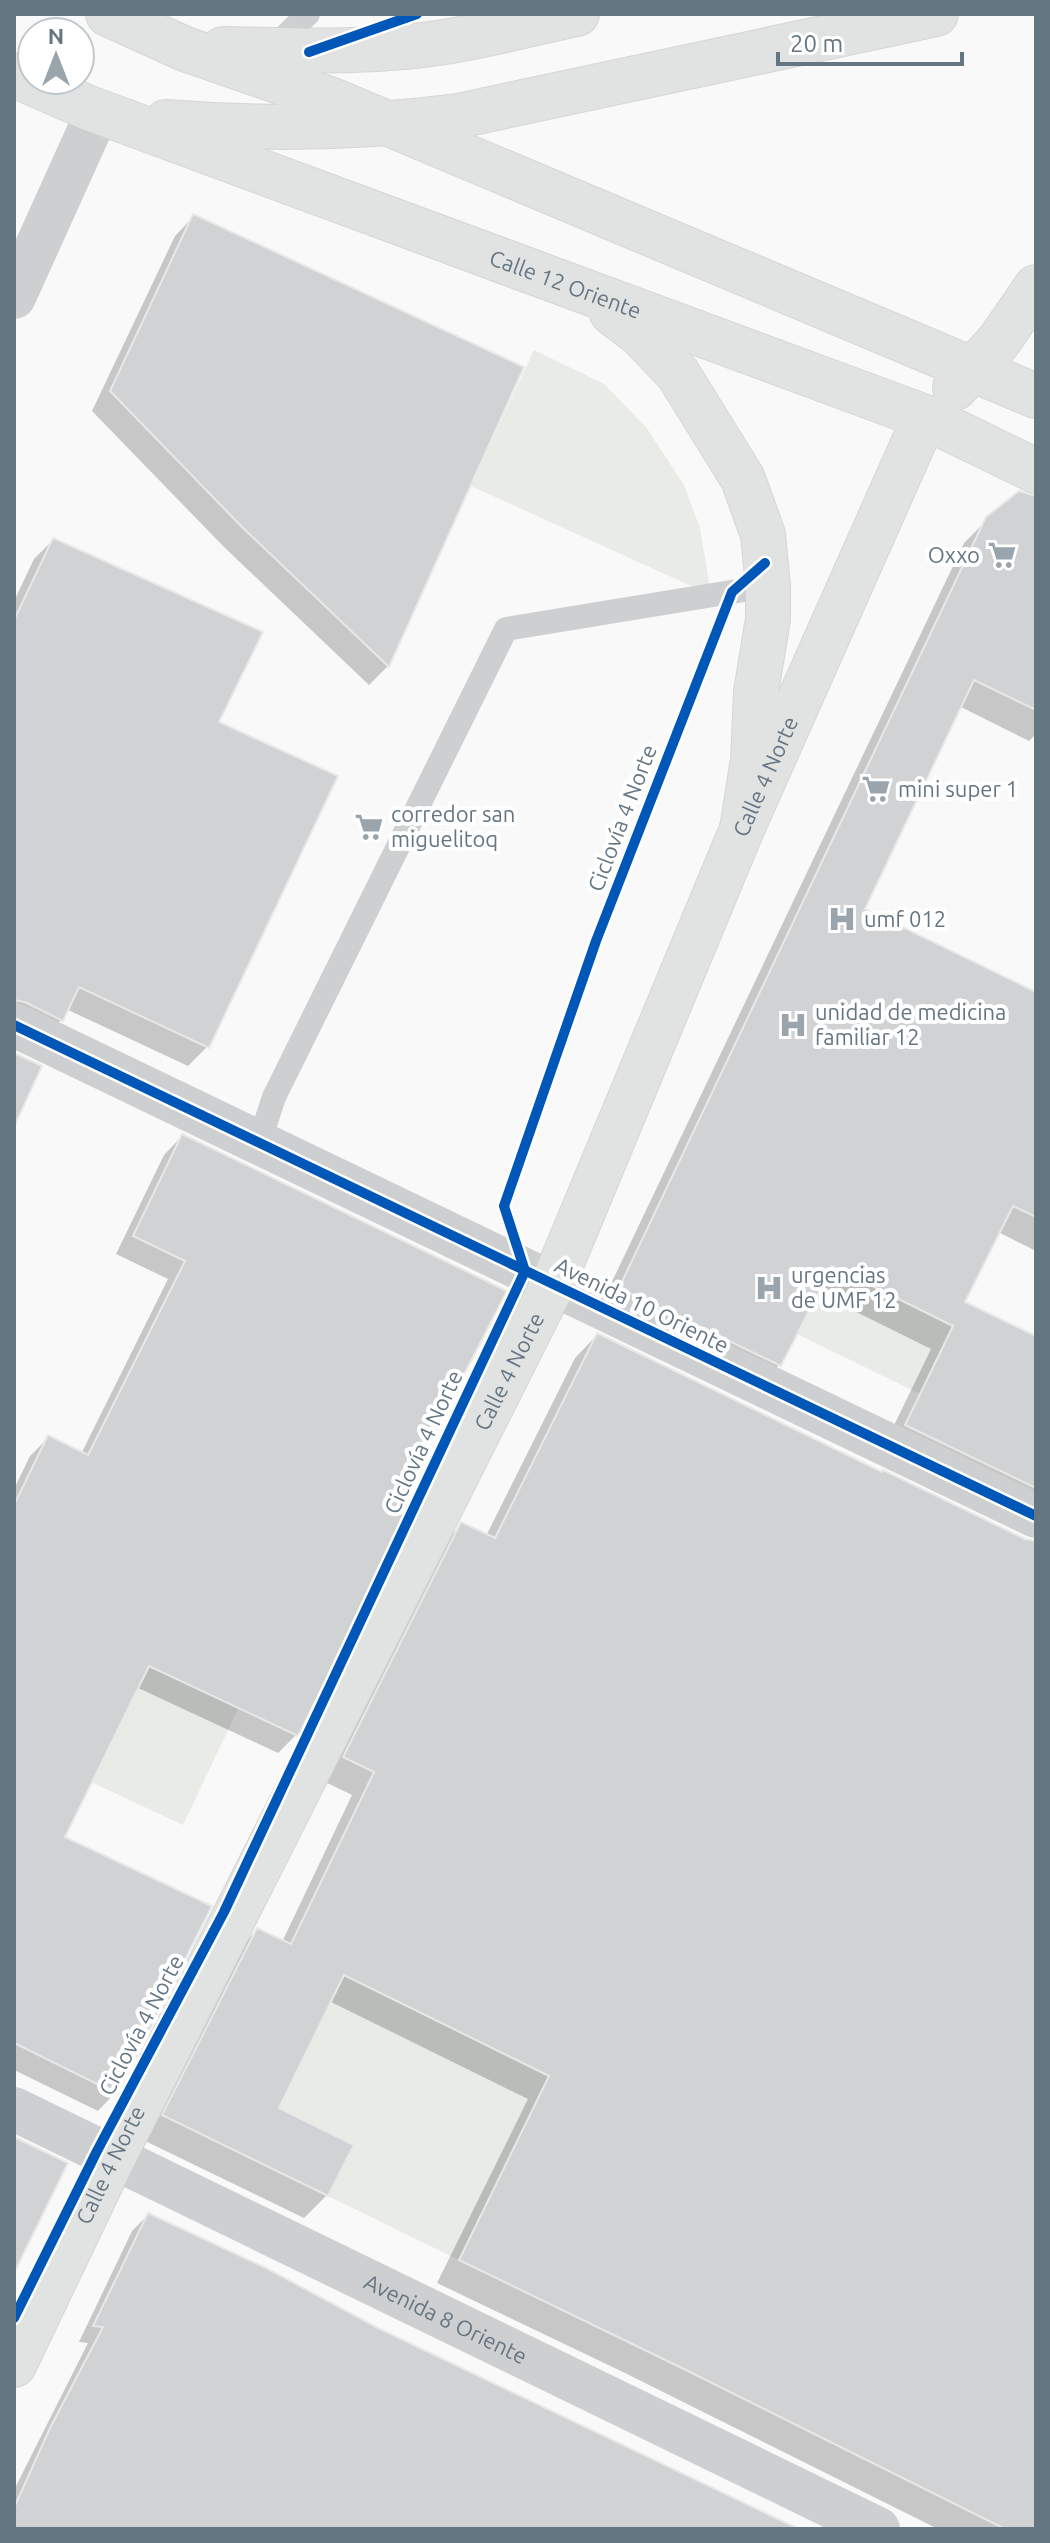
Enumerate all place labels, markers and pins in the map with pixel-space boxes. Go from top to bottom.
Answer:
supermarket icon: Oxxo [987,540,1017,570]
place label: Oxxo [928,542,980,567]
supermarket icon: mini super 1 [861,774,891,804]
place label: mini super 1 [898,776,1018,801]
place label: corredor san miguelitoq [391,801,515,851]
supermarket icon: corredor san miguelitoq [354,812,384,842]
hospital icon: umf 012 [827,904,857,934]
place label: umf 012 [864,906,946,931]
place label: unidad de medicina familiar 12 [815,999,1006,1049]
hospital icon: unidad de medicina familiar 12 [778,1010,808,1040]
place label: urgencias de UMF 12 [791,1262,897,1312]
hospital icon: urgencias de UMF 12 [754,1273,784,1303]

